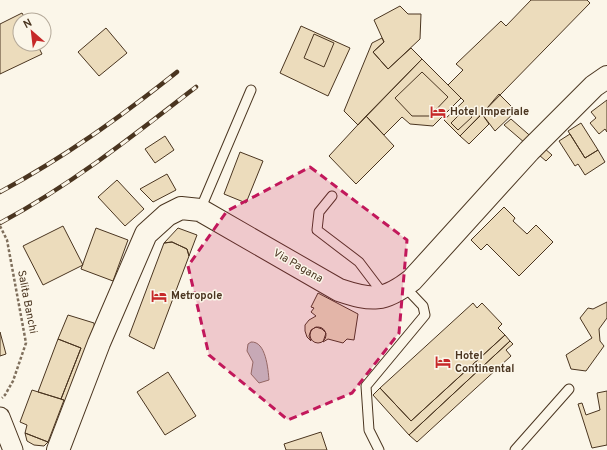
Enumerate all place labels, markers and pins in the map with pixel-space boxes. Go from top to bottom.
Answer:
hotel icon: Hotel Imperiale [429,103,447,121]
place label: Hotel Imperiale [450,105,529,119]
hotel icon: Metropole [150,287,168,305]
place label: Metropole [171,289,222,303]
place label: Hotel Continental [455,349,514,376]
hotel icon: Hotel Continental [434,353,452,371]

